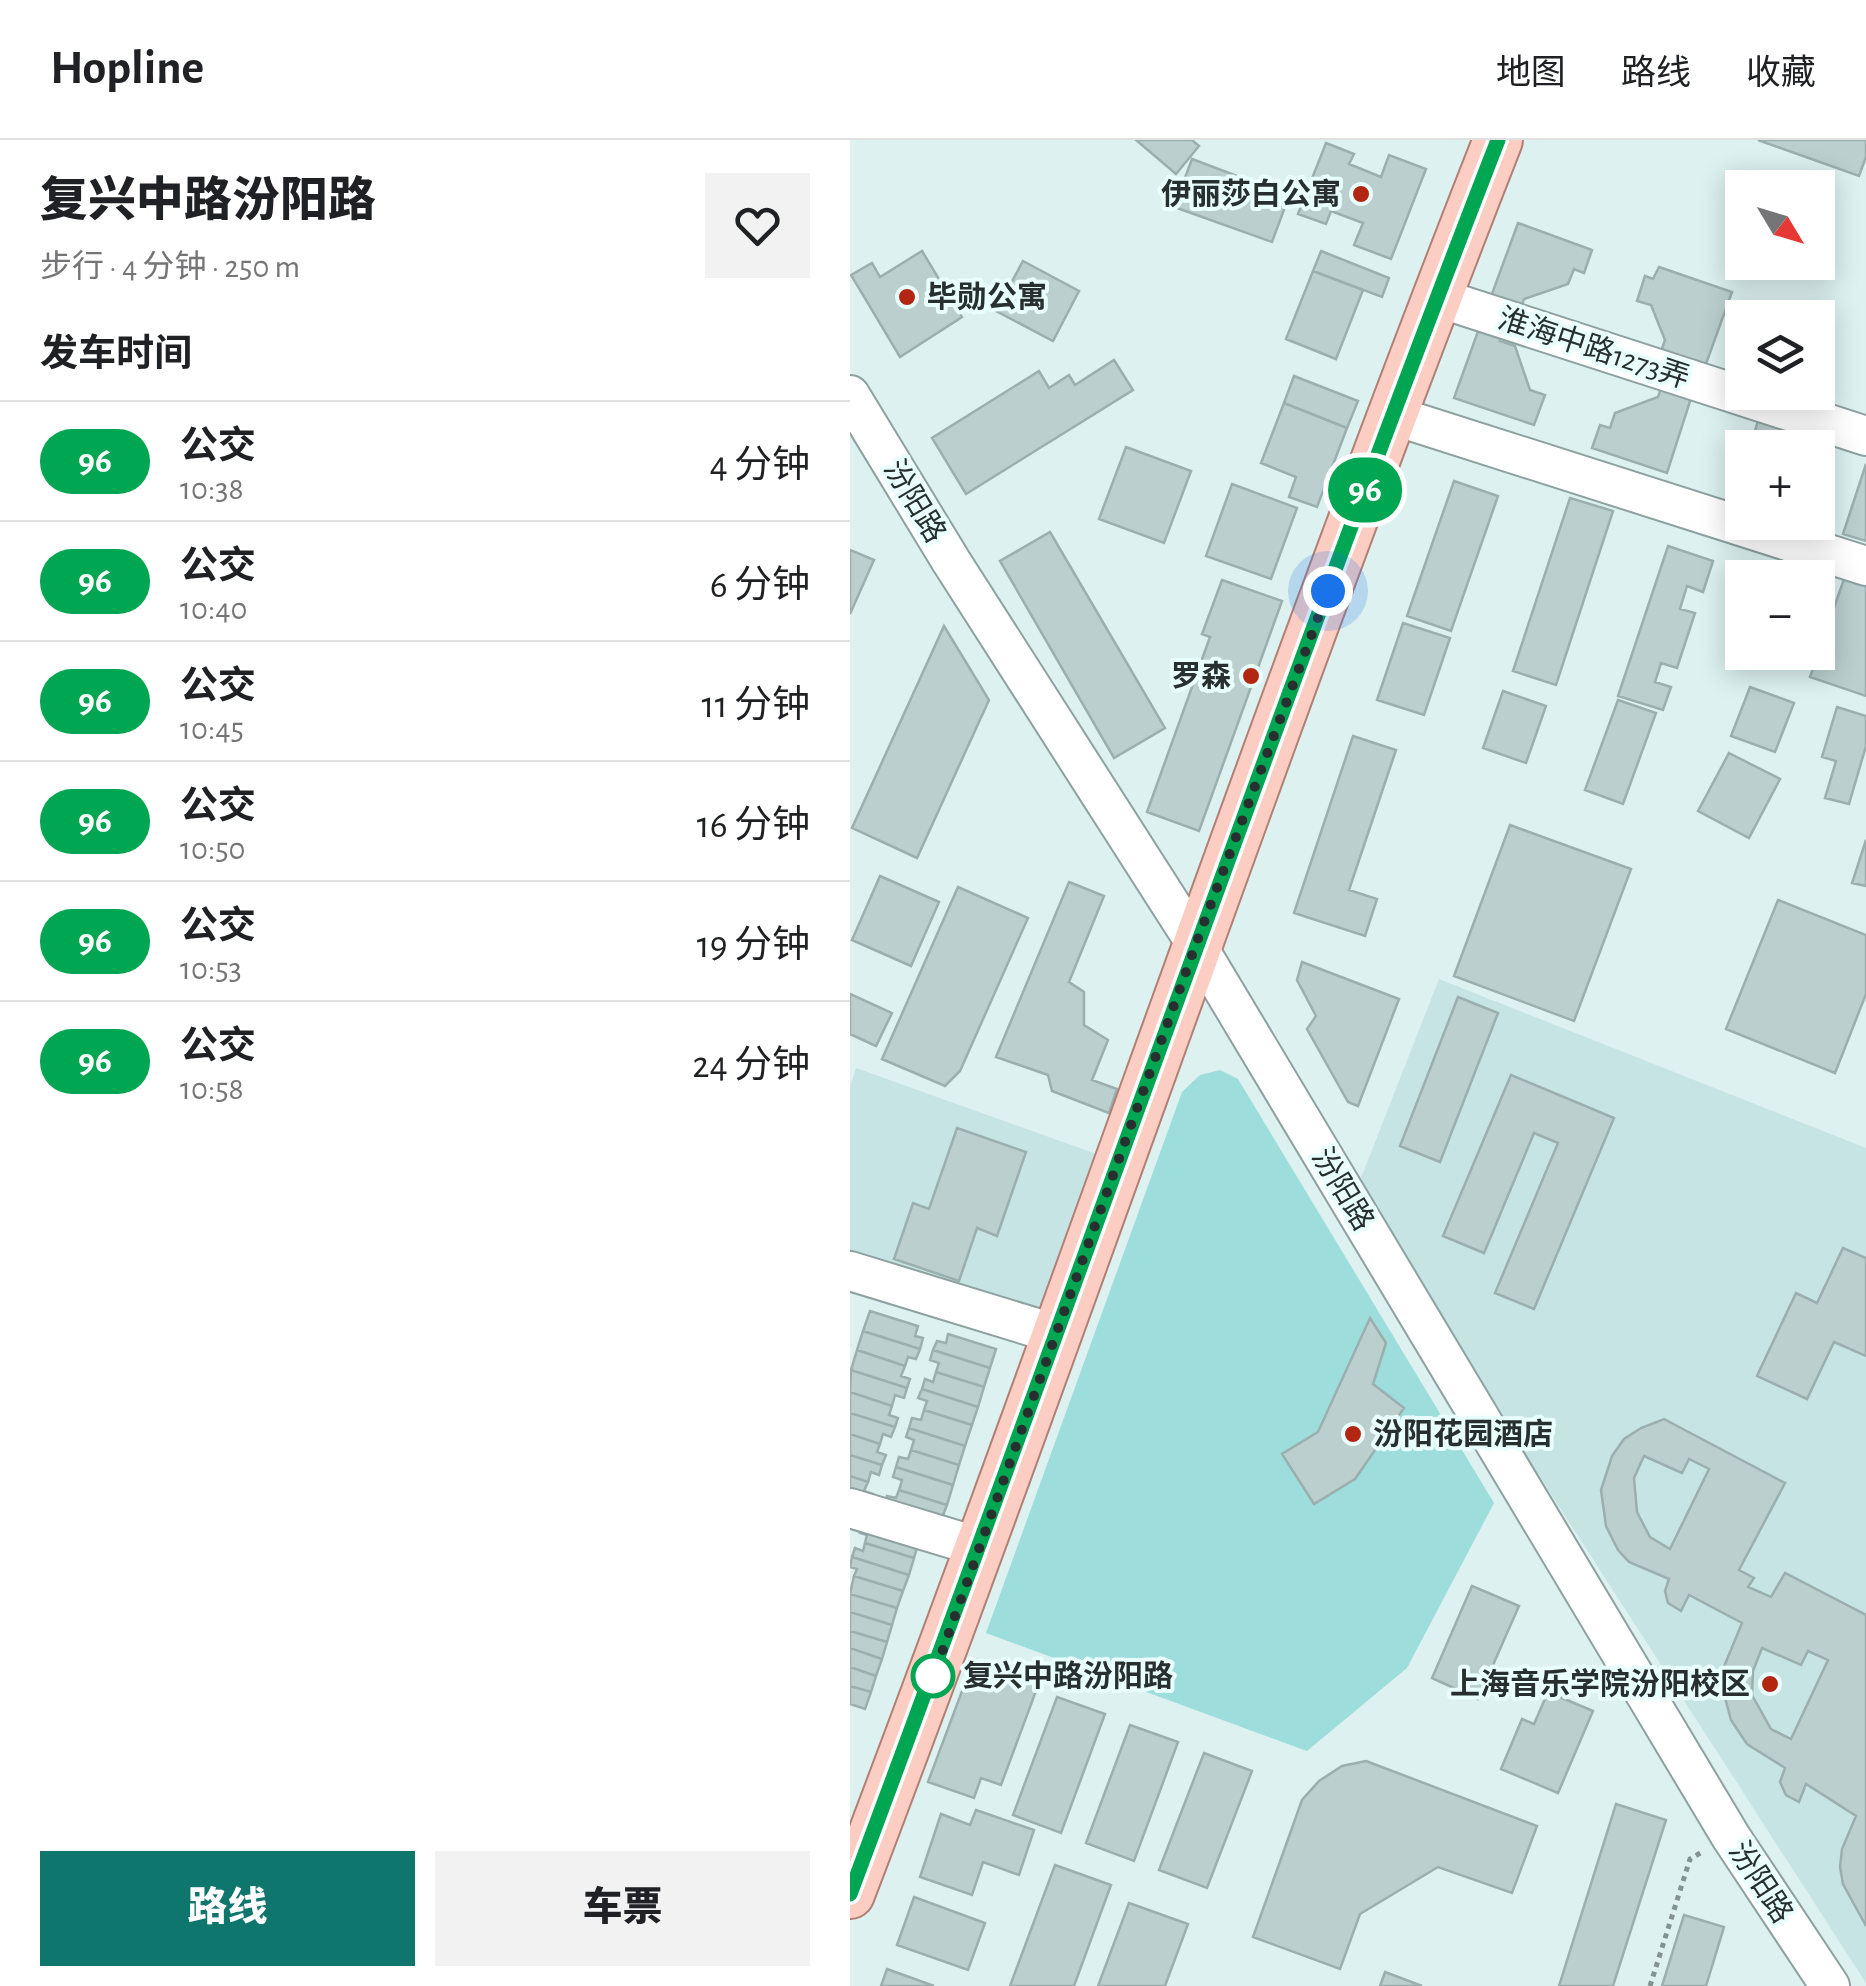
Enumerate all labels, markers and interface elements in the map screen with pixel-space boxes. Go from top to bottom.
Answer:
text: Hopline [50,45,204,93]
text: 地图 [1496,56,1566,91]
text: 路线 [1621,56,1691,91]
text: 收藏 [1746,56,1816,91]
north arrow [1725,170,1835,280]
map controls [1725,170,1835,670]
button: heart [705,173,810,278]
text: 复兴中路汾阳路 [40,178,376,226]
place label: 伊丽莎白公寓 [1161,178,1341,210]
marker: 伊丽莎白公寓 [1350,183,1372,205]
text: 步行 · 4 分钟 · 250 m [40,251,300,283]
place label: 毕勋公寓 [927,281,1047,313]
marker: 毕勋公寓 [896,286,918,308]
button: layers [1725,300,1835,410]
street label: 淮海中路1273弄 [1494,302,1694,394]
text: 发车时间 [40,336,192,374]
text: 公交 [180,428,256,466]
button: + [1725,430,1835,540]
text: 96 [78,444,112,479]
text: 4 分钟 [709,447,810,485]
street label: 汾阳路 [878,454,952,548]
line badge: 96 [1320,458,1410,522]
text: 10:38 [180,473,244,505]
text: 96 [1348,473,1382,508]
text: 公交 [180,548,256,586]
button: − [1725,560,1835,670]
text: 96 [78,564,112,599]
your location [1303,566,1353,616]
text: 6 分钟 [710,567,810,605]
text: 10:40 [180,593,248,625]
place label: 罗森 [1171,660,1231,692]
marker: 罗森 [1240,665,1262,687]
text: 公交 [180,668,256,706]
text: 96 [78,684,112,719]
text: 11 分钟 [702,687,810,725]
text: 10:45 [180,713,244,745]
text: 公交 [180,788,256,826]
text: 96 [78,804,112,839]
text: 16 分钟 [697,807,810,845]
text: 10:50 [180,833,246,865]
text: 公交 [180,908,256,946]
text: 96 [78,924,112,959]
text: 19 分钟 [697,927,810,965]
text: 10:53 [180,953,242,985]
text: 公交 [180,1028,256,1066]
text: 96 [78,1044,112,1079]
text: 24 分钟 [692,1047,810,1085]
text: 10:58 [180,1073,244,1105]
street label: 汾阳路 [1306,1142,1380,1236]
place label: 汾阳花园酒店 [1373,1418,1553,1450]
marker: 汾阳花园酒店 [1342,1423,1364,1445]
marker: 复兴中路汾阳路 [912,1655,954,1697]
place label: 复兴中路汾阳路 [963,1660,1173,1692]
place label: 上海音乐学院汾阳校区 [1450,1668,1750,1700]
marker: 上海音乐学院汾阳校区 [1759,1673,1781,1695]
street label: 汾阳路 [1723,1836,1799,1928]
button: 路线 [40,1851,415,1966]
button: 车票 [435,1851,810,1966]

